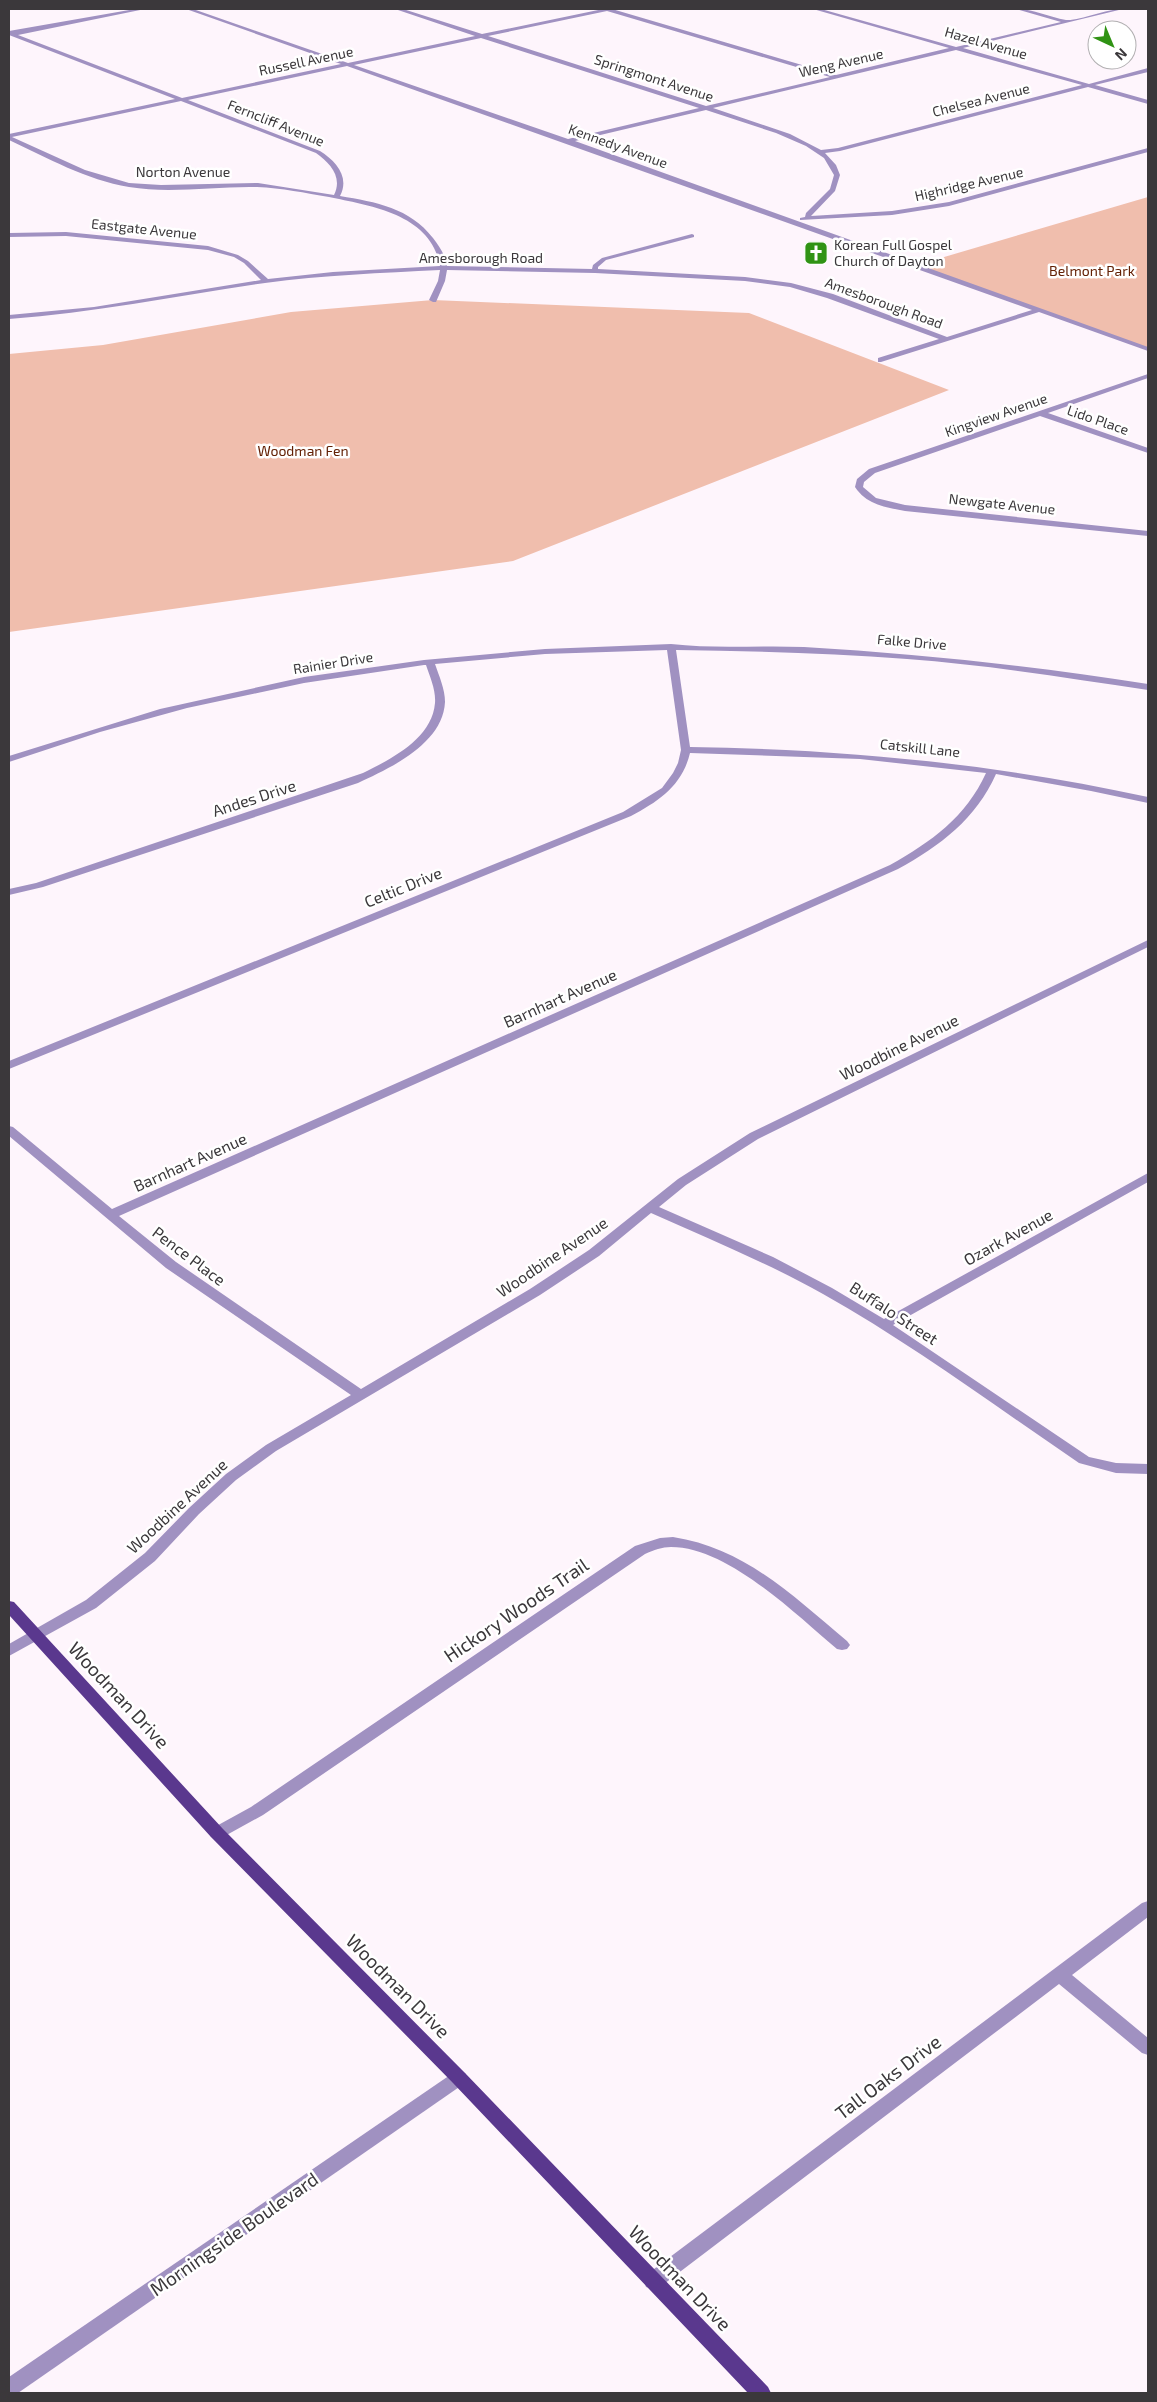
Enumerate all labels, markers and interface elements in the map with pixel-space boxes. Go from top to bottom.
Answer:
north arrow [1087,20,1137,70]
street label: Hazel Avenue [943,23,1029,62]
street label: Russell Avenue [257,42,355,79]
street label: Weng Avenue [797,45,885,80]
text: N [1112,45,1131,64]
street label: Springmont Avenue [592,50,716,105]
street label: Chelsea Avenue [930,79,1031,120]
street label: Ferncliff Avenue [225,95,327,150]
street label: Kennedy Avenue [566,120,670,171]
street label: Norton Avenue [136,163,230,180]
street label: Highridge Avenue [913,163,1025,204]
street label: Eastgate Avenue [90,215,198,242]
place label: Korean Full Gospel Church of Dayton [834,236,953,269]
church icon: Korean Full Gospel Church of Dayton [803,240,829,266]
street label: Amesborough Road [419,249,543,266]
park label: Belmont Park [1049,262,1135,279]
street label: Amesborough Road [823,273,945,332]
street label: Kingview Avenue [942,389,1049,440]
street label: Lido Place [1065,401,1131,438]
park label: Woodman Fen [257,442,349,459]
street label: Newgate Avenue [948,489,1056,518]
street label: Falke Drive [876,630,948,653]
street label: Rainier Drive [292,648,374,677]
street label: Catskill Lane [879,735,961,760]
street label: Andes Drive [210,775,298,820]
street label: Celtic Drive [361,862,444,911]
street label: Barnhart Avenue [500,964,619,1031]
street label: Woodbine Avenue [836,1010,961,1084]
street label: Barnhart Avenue [130,1128,249,1195]
street label: Ozark Avenue [960,1204,1056,1269]
street label: Woodbine Avenue [493,1212,611,1301]
street label: Pence Place [149,1222,230,1289]
street label: Buffalo Street [847,1277,942,1348]
street label: Woodbine Avenue [123,1454,231,1557]
street label: Hickory Woods Trail [439,1552,593,1666]
street label: Woodman Drive [64,1636,175,1753]
street label: Woodman Drive [342,1929,455,2042]
street label: Tall Oaks Drive [830,2029,945,2124]
street label: Morningside Boulevard [145,2167,322,2300]
street label: Woodman Drive [624,2220,736,2335]

